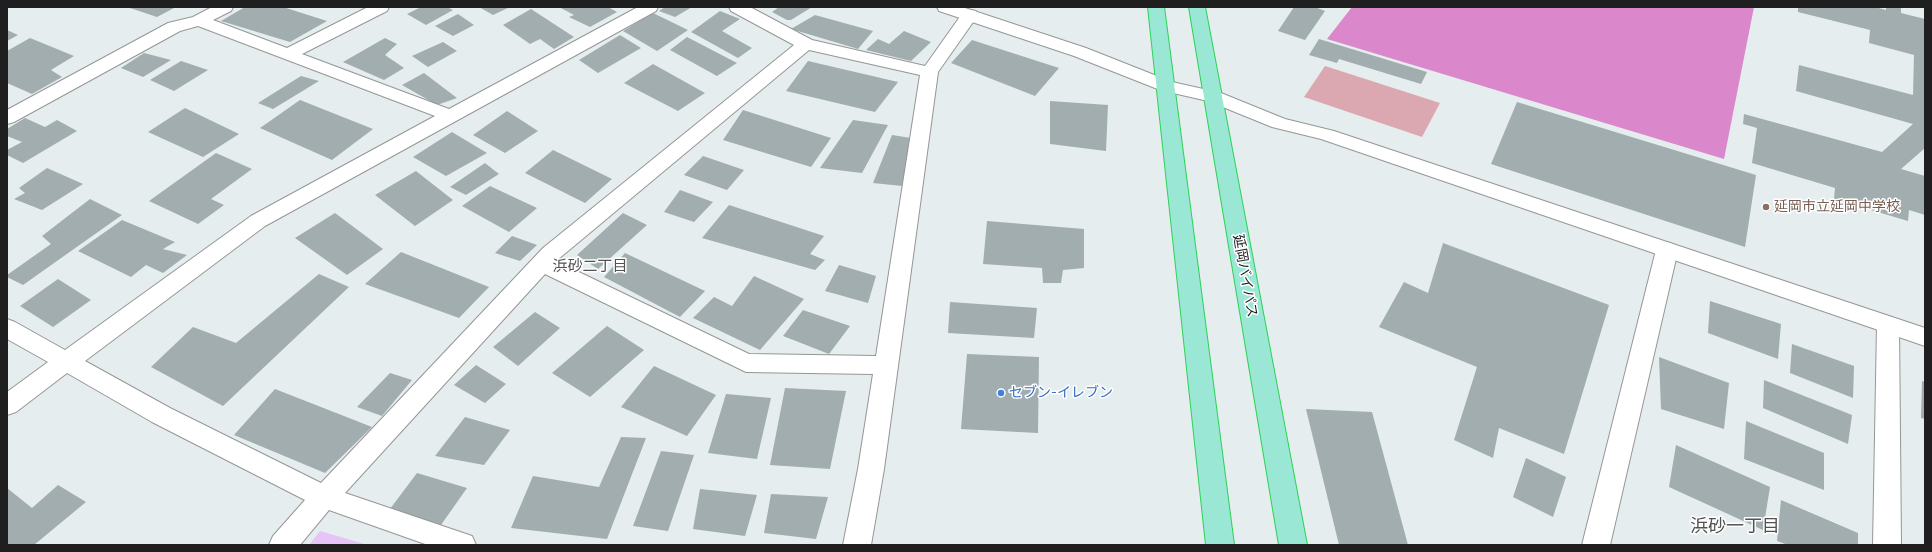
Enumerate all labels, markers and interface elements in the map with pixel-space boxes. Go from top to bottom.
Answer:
place label: 延岡市立延岡中学校 [1774,199,1900,215]
marker: 延岡市立延岡中学校 [1761,202,1771,212]
street label: 延岡バイパス [1229,233,1261,319]
district label: 浜砂二丁目 [553,257,627,275]
place label: セブン-イレブン [1009,385,1113,401]
marker: セブン-イレブン [996,388,1006,398]
district label: 浜砂一丁目 [1690,516,1780,538]

